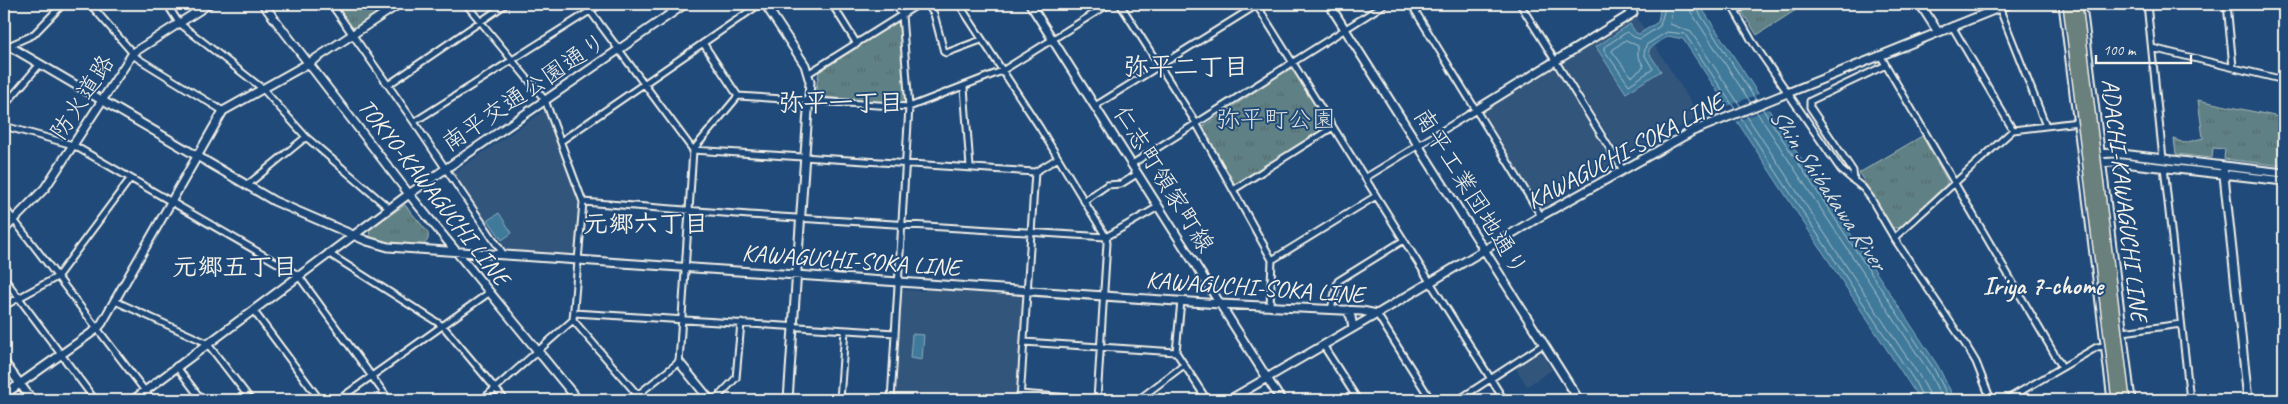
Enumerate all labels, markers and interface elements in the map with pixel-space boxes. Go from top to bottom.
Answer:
street label: 南平交通公園通り [436,26,612,158]
scale bar [2096,32,2190,64]
text: 100 m [2103,41,2137,60]
street label: 防火道路 [43,49,121,145]
district label: 弥平二丁目 [1123,51,1249,83]
street label: ADACHI-KAWAGUCHI LINE [2095,77,2155,326]
street label: KAWAGUCHI-SOKA LINE [1521,85,1731,216]
district label: 弥平一丁目 [778,87,904,119]
street label: TOKYO-KAWAGUCHI LINE [352,92,518,294]
street label: 仁志町領家町線 [1107,100,1221,258]
water label: Shin Shibakawa River [1762,102,1896,279]
street label: 南平工業団地通り [1407,103,1535,281]
park label: 弥平町公園 [1216,104,1336,134]
district label: 元郷六丁目 [583,208,709,240]
street label: KAWAGUCHI-SOKA LINE [741,237,964,283]
district label: 元郷五丁目 [172,251,298,283]
street label: KAWAGUCHI-SOKA LINE [1145,264,1368,310]
district label: Iriya 7-chome [1983,270,2105,302]

